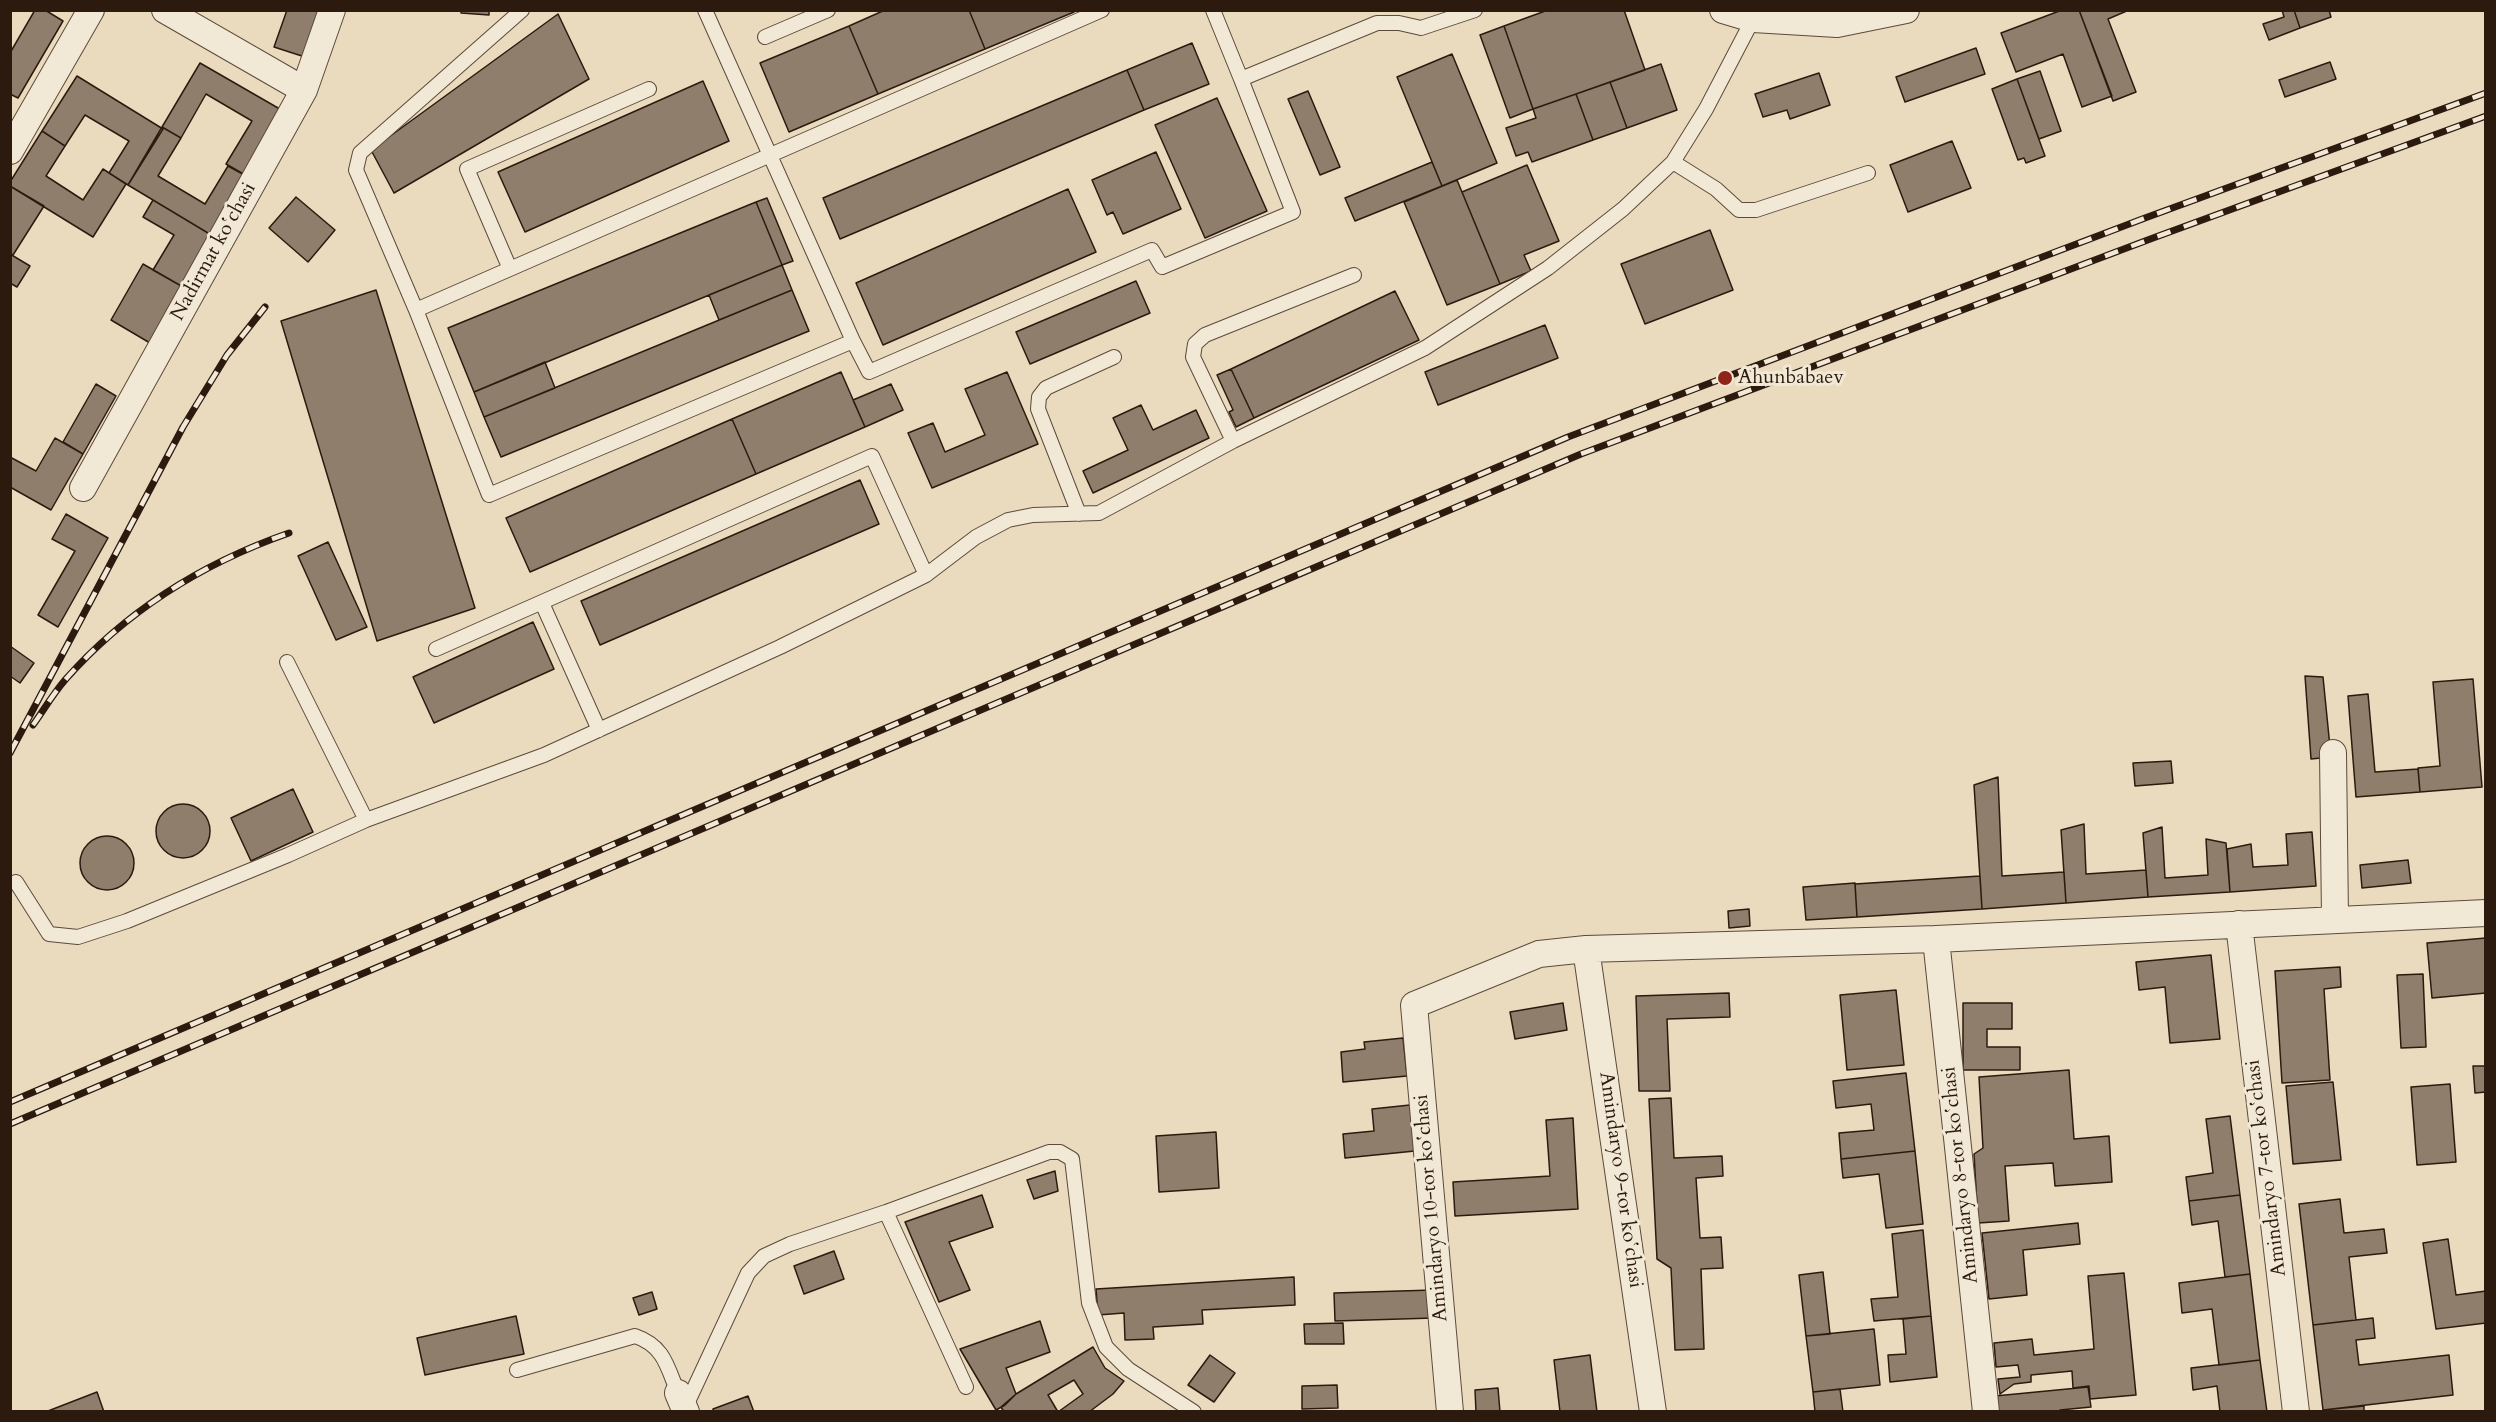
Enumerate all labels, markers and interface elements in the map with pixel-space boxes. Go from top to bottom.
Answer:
street label: Nadirmat koʻchasi [166,179,262,325]
place label: Ahunbabaev [1738,366,1843,390]
marker: Ahunbabaev [1716,369,1734,387]
street label: Amindaryo 7-tor koʻchasi [2242,1058,2292,1278]
street label: Amindaryo 8-tor koʻchasi [1938,1065,1984,1285]
street label: Amindaryo 9-tor koʻchasi [1593,1070,1647,1290]
street label: Amindaryo 10-tor koʻchasi [1410,1093,1454,1323]

